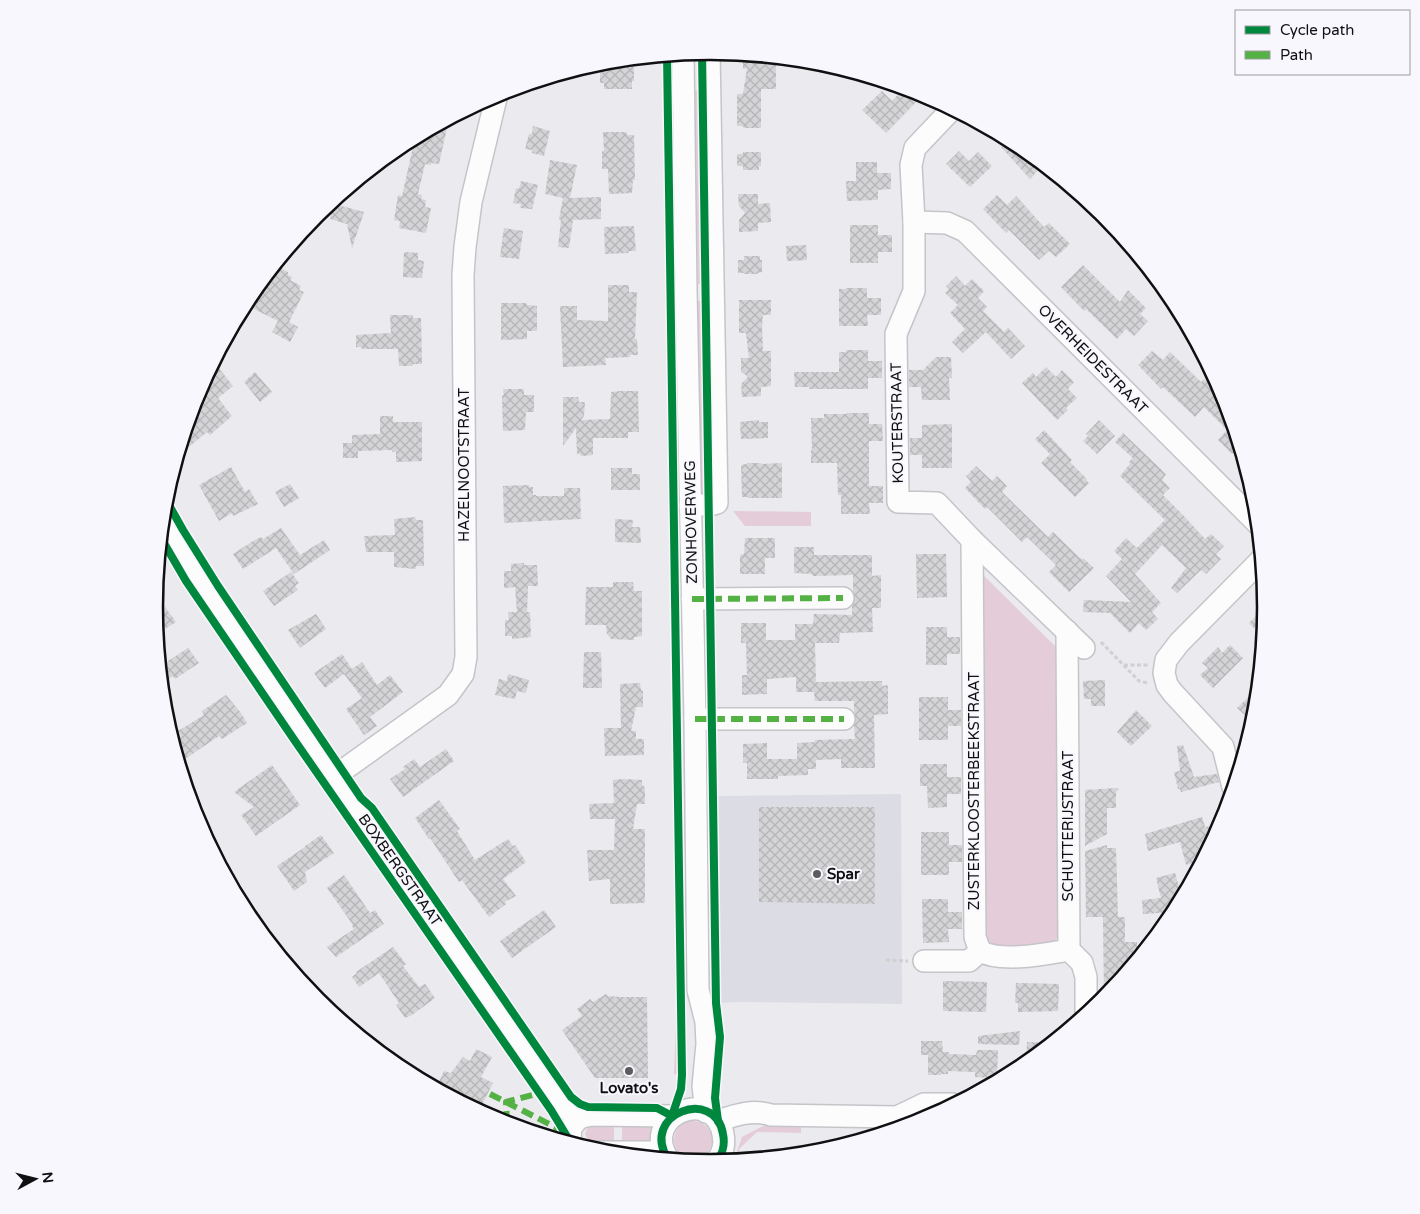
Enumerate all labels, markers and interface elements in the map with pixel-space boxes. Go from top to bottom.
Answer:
legend [1235,10,1410,75]
text: Cycle path [1280,21,1354,39]
text: Path [1280,46,1313,64]
street label: OVERHEIDESTRAAT [1035,301,1151,417]
street label: KOUTERSTRAAT [887,362,907,484]
street label: HAZELNOOTSTRAAT [455,388,473,542]
street label: ZONHOVERWEG [681,460,701,584]
street label: ZUSTERKLOOSTERBEEKSTRAAT [965,672,983,910]
street label: SCHUTTERIJSTRAAT [1059,751,1077,901]
street label: BOXBERGSTRAAT [354,810,446,930]
place label: Spar [827,865,860,884]
marker: Spar [811,868,823,880]
marker: Lovato's [623,1065,635,1077]
place label: Lovato's [600,1079,658,1097]
north arrow [10,1154,60,1204]
text: N [38,1171,57,1184]

